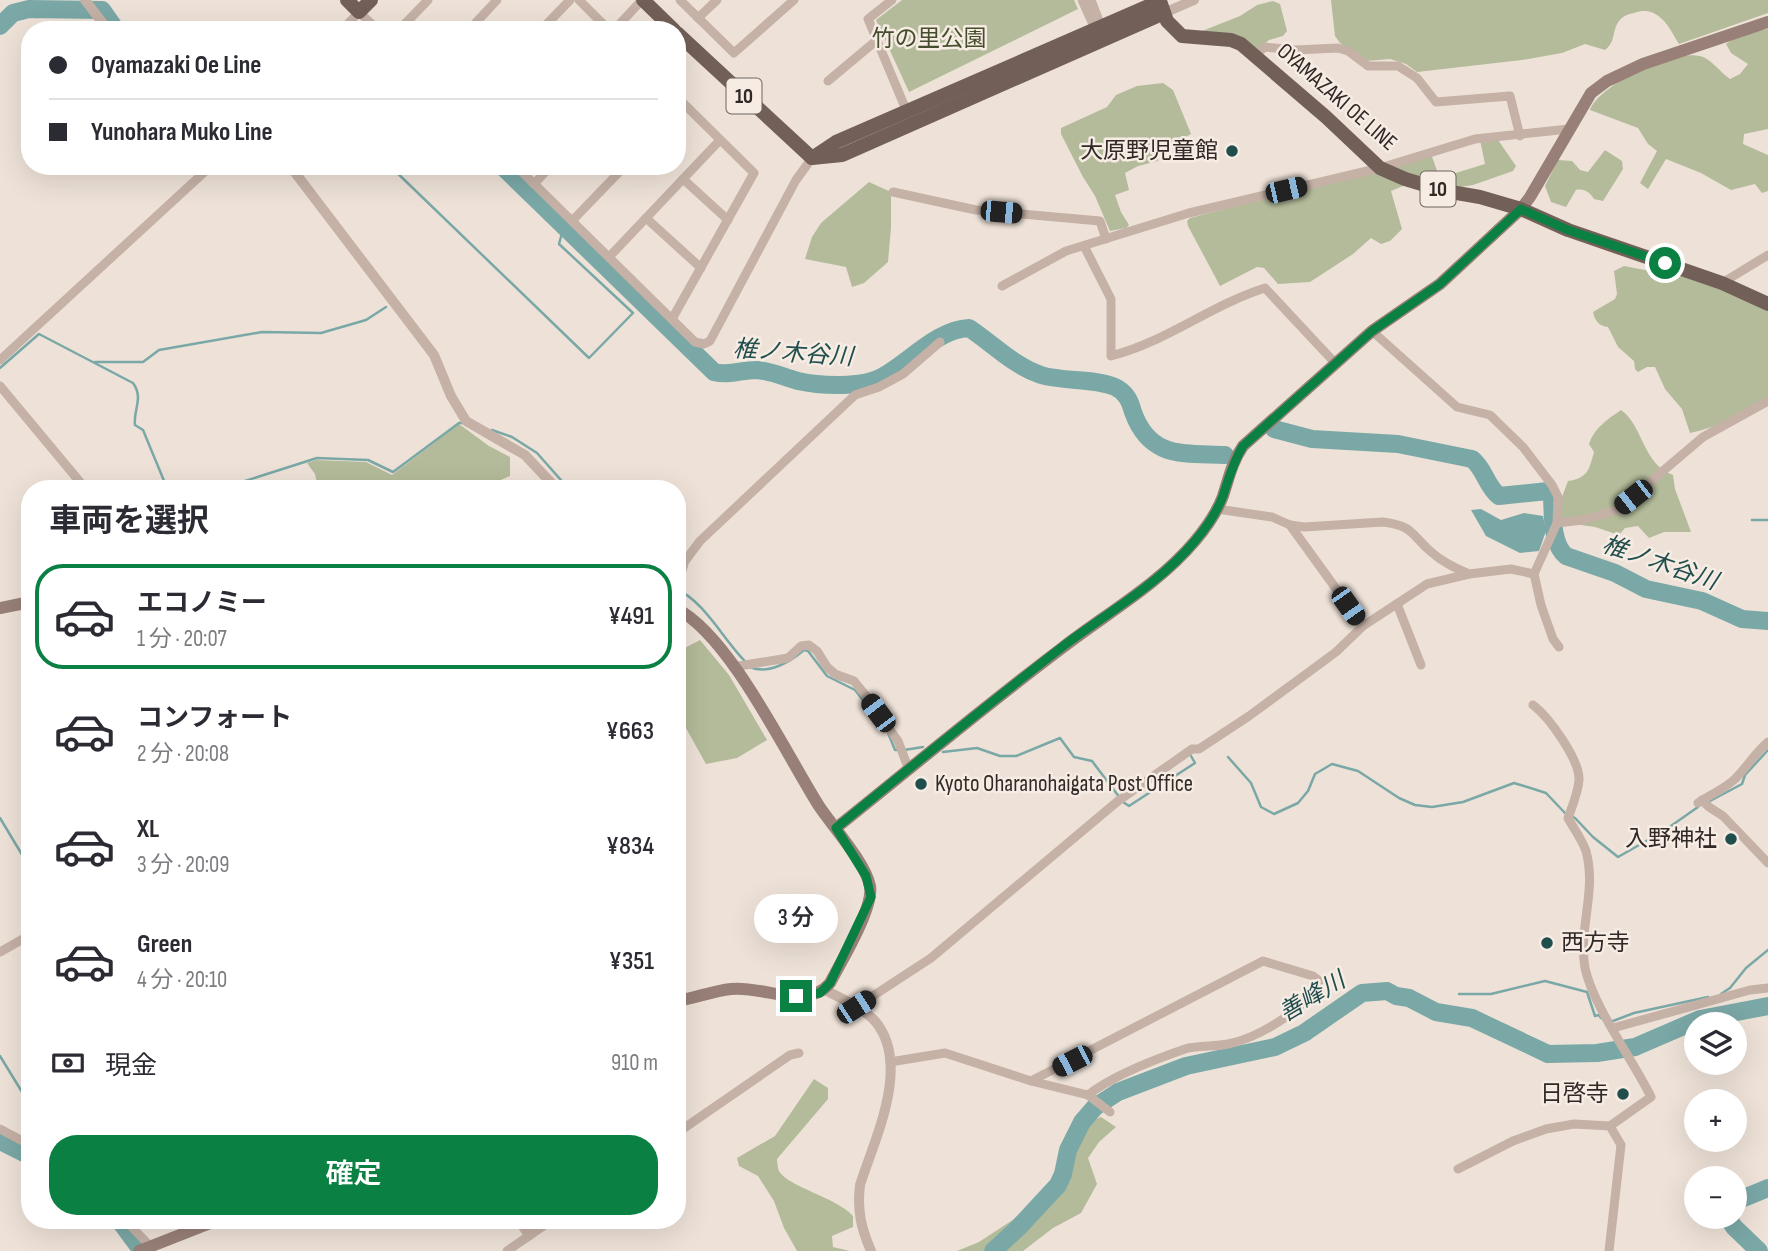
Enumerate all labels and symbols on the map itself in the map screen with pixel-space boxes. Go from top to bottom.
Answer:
park label: 竹の里公園 [872,25,987,53]
street label: OYAMAZAKI OE LINE [1271,37,1403,157]
road number: 10 [726,78,762,114]
place label: 大原野児童館 [1080,137,1218,165]
marker: 大原野児童館 [1224,143,1240,159]
road number: 10 [1420,172,1456,206]
car [1264,175,1309,205]
car [980,200,1023,224]
route start [1649,247,1681,279]
water label: 椎ノ木谷川 [732,334,857,372]
car [1610,476,1657,518]
water label: 椎ノ木谷川 [1599,530,1724,597]
car [1328,583,1369,629]
car [857,690,900,736]
place label: Kyoto Oharanohaigata Post Office [935,770,1193,798]
marker: Kyoto Oharanohaigata Post Office [913,776,929,792]
place label: 入野神社 [1625,825,1717,853]
marker: 入野神社 [1723,831,1739,847]
callout: 3 分 [754,894,838,944]
place label: 西方寺 [1561,929,1630,957]
marker: 西方寺 [1539,935,1555,951]
water label: 善峰川 [1274,964,1353,1028]
route end [780,980,812,1012]
car [833,987,880,1027]
car [1049,1042,1096,1080]
place label: 日啓寺 [1540,1080,1609,1108]
marker: 日啓寺 [1615,1086,1631,1102]

